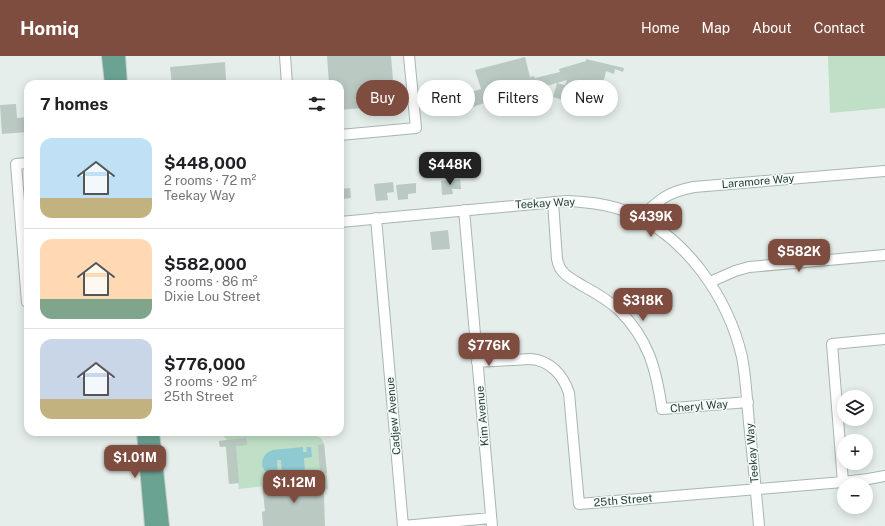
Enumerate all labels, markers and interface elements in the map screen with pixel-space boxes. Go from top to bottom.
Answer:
text: Homiq [20,17,79,39]
text: Home [641,20,680,36]
text: Map [702,20,730,36]
text: About [752,20,792,36]
text: Contact [814,20,865,36]
chip: Buy [356,80,409,116]
chip: Rent [417,80,475,116]
chip: Filters [483,80,553,116]
chip: New [561,80,618,116]
icon: filters [306,93,328,115]
text: 7 homes [40,94,108,114]
pin: $448K [422,152,478,186]
text: $448,000 [164,153,247,173]
icon: home [72,154,120,202]
text: $448K [428,157,472,172]
street label: Laramore Way [721,172,795,190]
text: 2 rooms · 72 m² [164,173,256,188]
text: Teekay Way [164,188,235,203]
street label: Teekay Way [515,195,575,211]
pin: $439K [623,204,679,238]
text: $439K [629,209,673,224]
pin: $582K [771,239,827,273]
text: $582K [777,244,821,259]
text: $582,000 [164,254,247,274]
icon: home [72,255,120,303]
text: 3 rooms · 86 m² [164,274,258,289]
pin: $318K [615,288,671,322]
text: Dixie Lou Street [164,289,261,304]
text: $318K [622,293,664,308]
pin: $776K [461,333,517,367]
text: $776K [468,338,511,353]
text: $776,000 [164,354,246,374]
icon: home [72,355,120,403]
text: 3 rooms · 92 m² [164,374,257,389]
street label: Cadjew Avenue [384,377,402,455]
street label: Kim Avenue [473,385,491,447]
text: 25th Street [164,389,234,404]
map controls [837,390,873,514]
button: layers [837,390,873,426]
street label: Cheryl Way [670,397,729,415]
street label: Teekay Way [743,422,761,484]
button: + [837,434,873,470]
pin: $1.01M [102,445,168,479]
text: $1.01M [113,450,157,465]
pin: $1.12M [261,470,327,504]
text: $1.12M [272,475,316,490]
button: − [837,478,873,514]
street label: 25th Street [593,491,653,509]

